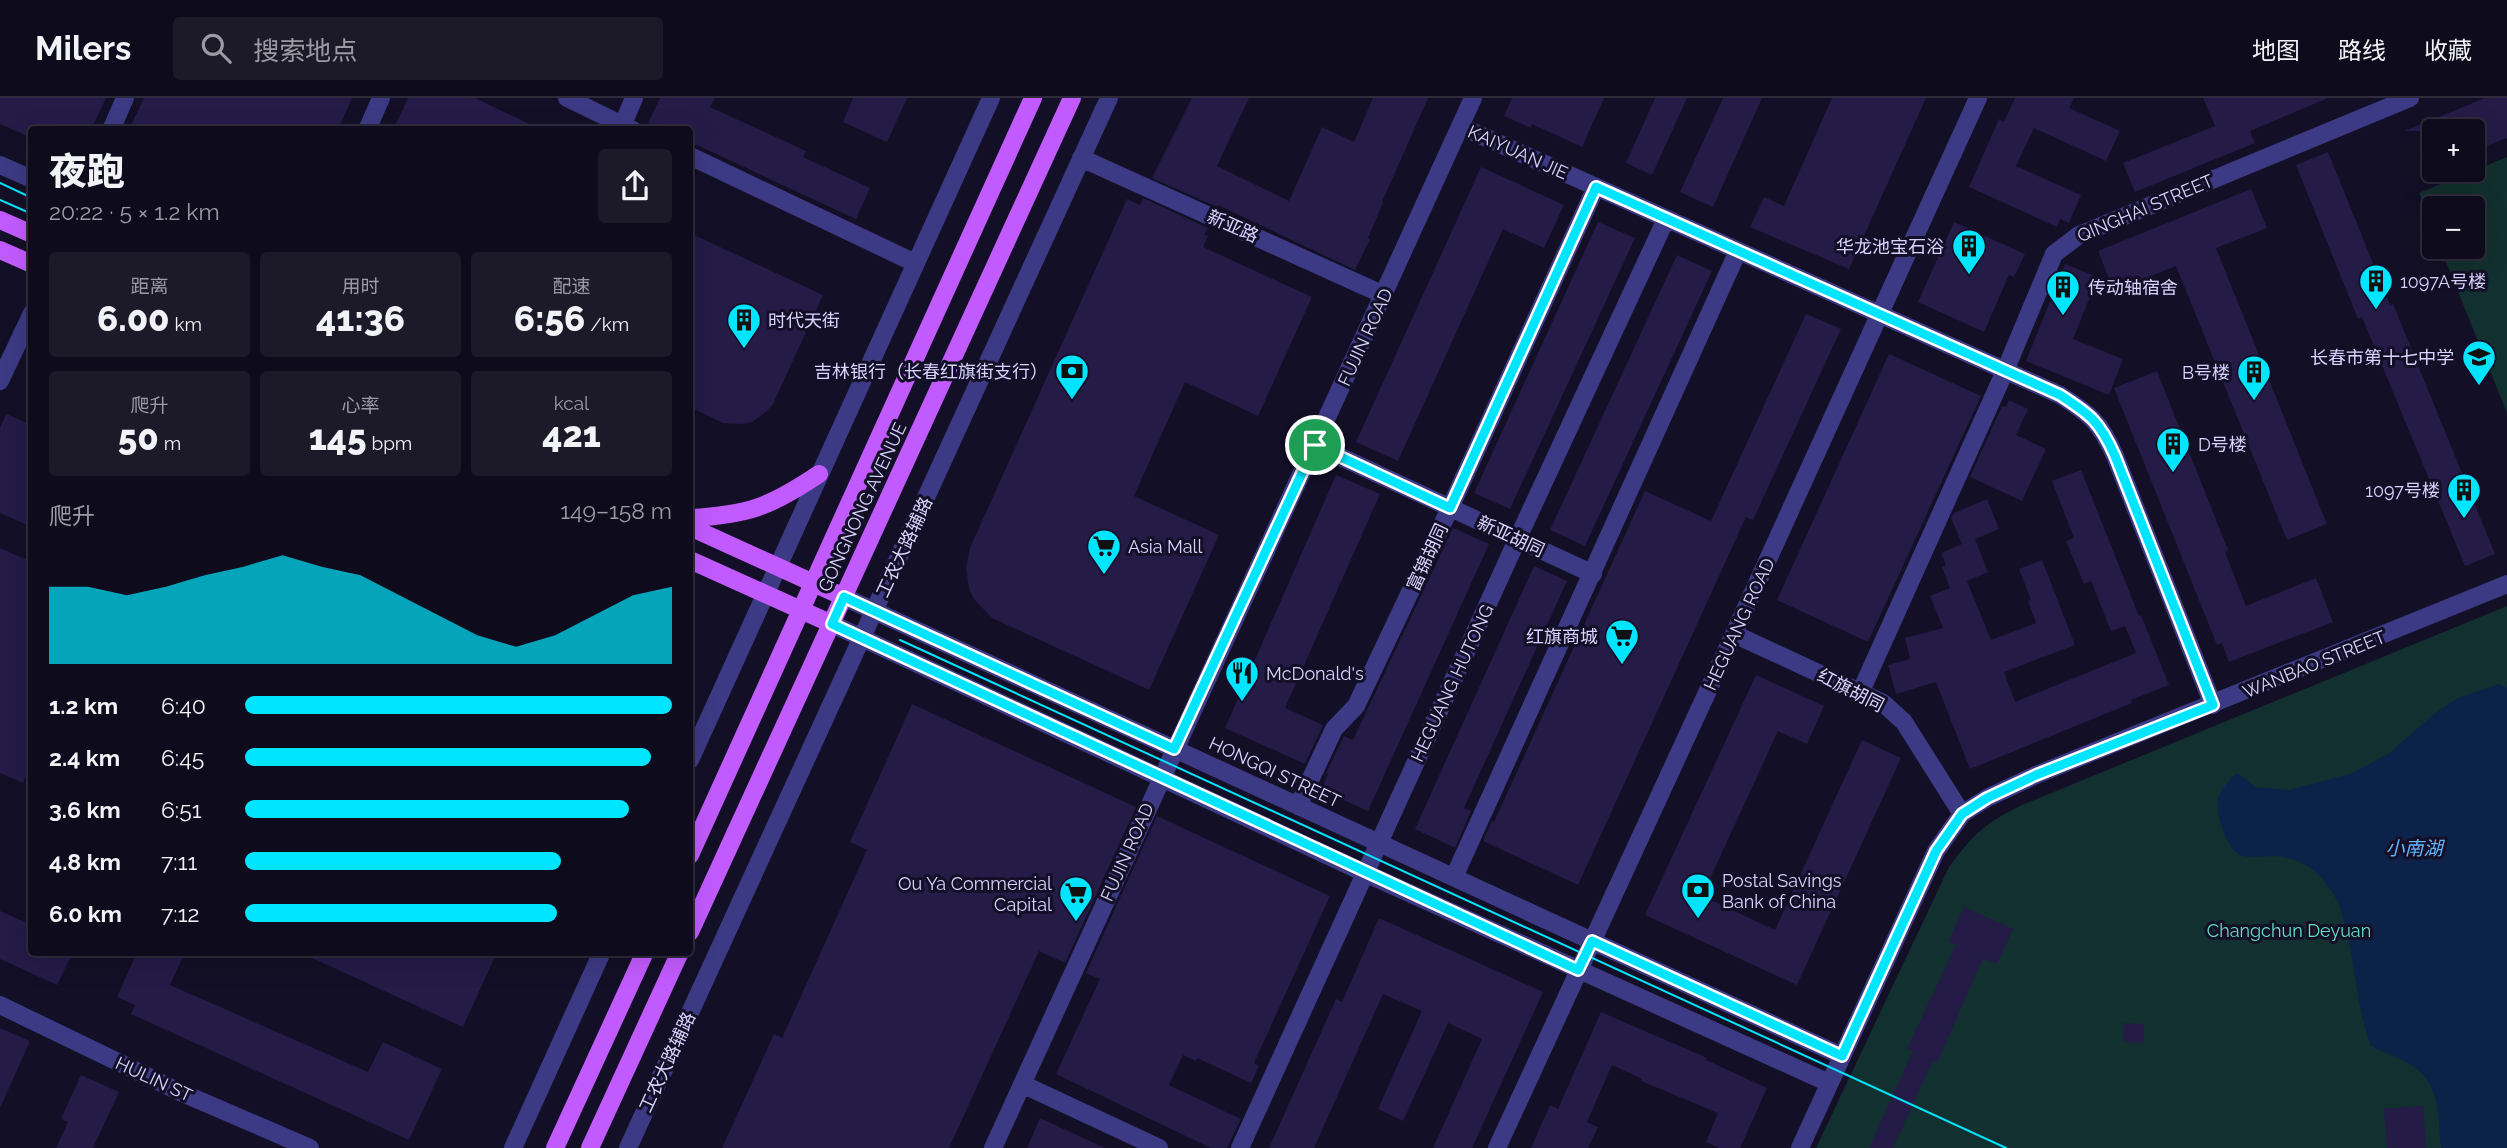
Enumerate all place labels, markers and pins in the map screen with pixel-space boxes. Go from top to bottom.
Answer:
building icon: 华龙池宝石浴 [1950,227,1988,276]
place label: 华龙池宝石浴 [1836,236,1944,257]
building icon: 1097A号楼 [2357,262,2395,311]
building icon: 传动轴宿舍 [2044,268,2082,317]
place label: 1097A号楼 [2400,271,2486,292]
place label: 传动轴宿舍 [2088,277,2178,298]
building icon: 时代天街 [725,301,763,350]
place label: 时代天街 [768,310,840,331]
school or university icon: 长春市第十七中学 [2460,338,2498,387]
place label: 长春市第十七中学 [2310,347,2454,368]
bank icon: 吉林银行（长春红旗街支行） [1053,352,1091,401]
building icon: B号楼 [2235,353,2273,402]
place label: 吉林银行（长春红旗街支行） [814,361,1048,382]
place label: B号楼 [2182,362,2230,383]
pin [1285,415,1345,475]
building icon: D号楼 [2154,425,2192,474]
place label: D号楼 [2198,434,2247,455]
building icon: 1097号楼 [2445,471,2483,520]
place label: 1097号楼 [2365,480,2440,501]
supermarket icon: Asia Mall [1085,527,1123,576]
place label: Asia Mall [1128,536,1202,557]
supermarket icon: 红旗商城 [1603,617,1641,666]
place label: 红旗商城 [1526,626,1598,647]
restaurant icon: McDonald's [1223,654,1261,703]
place label: McDonald's [1266,663,1364,684]
place label: Postal Savings Bank of China [1722,870,1842,912]
bank icon: Postal Savings Bank of China [1679,871,1717,920]
place label: Ou Ya Commercial Capital [898,873,1052,915]
supermarket icon: Ou Ya Commercial Capital [1057,874,1095,923]

